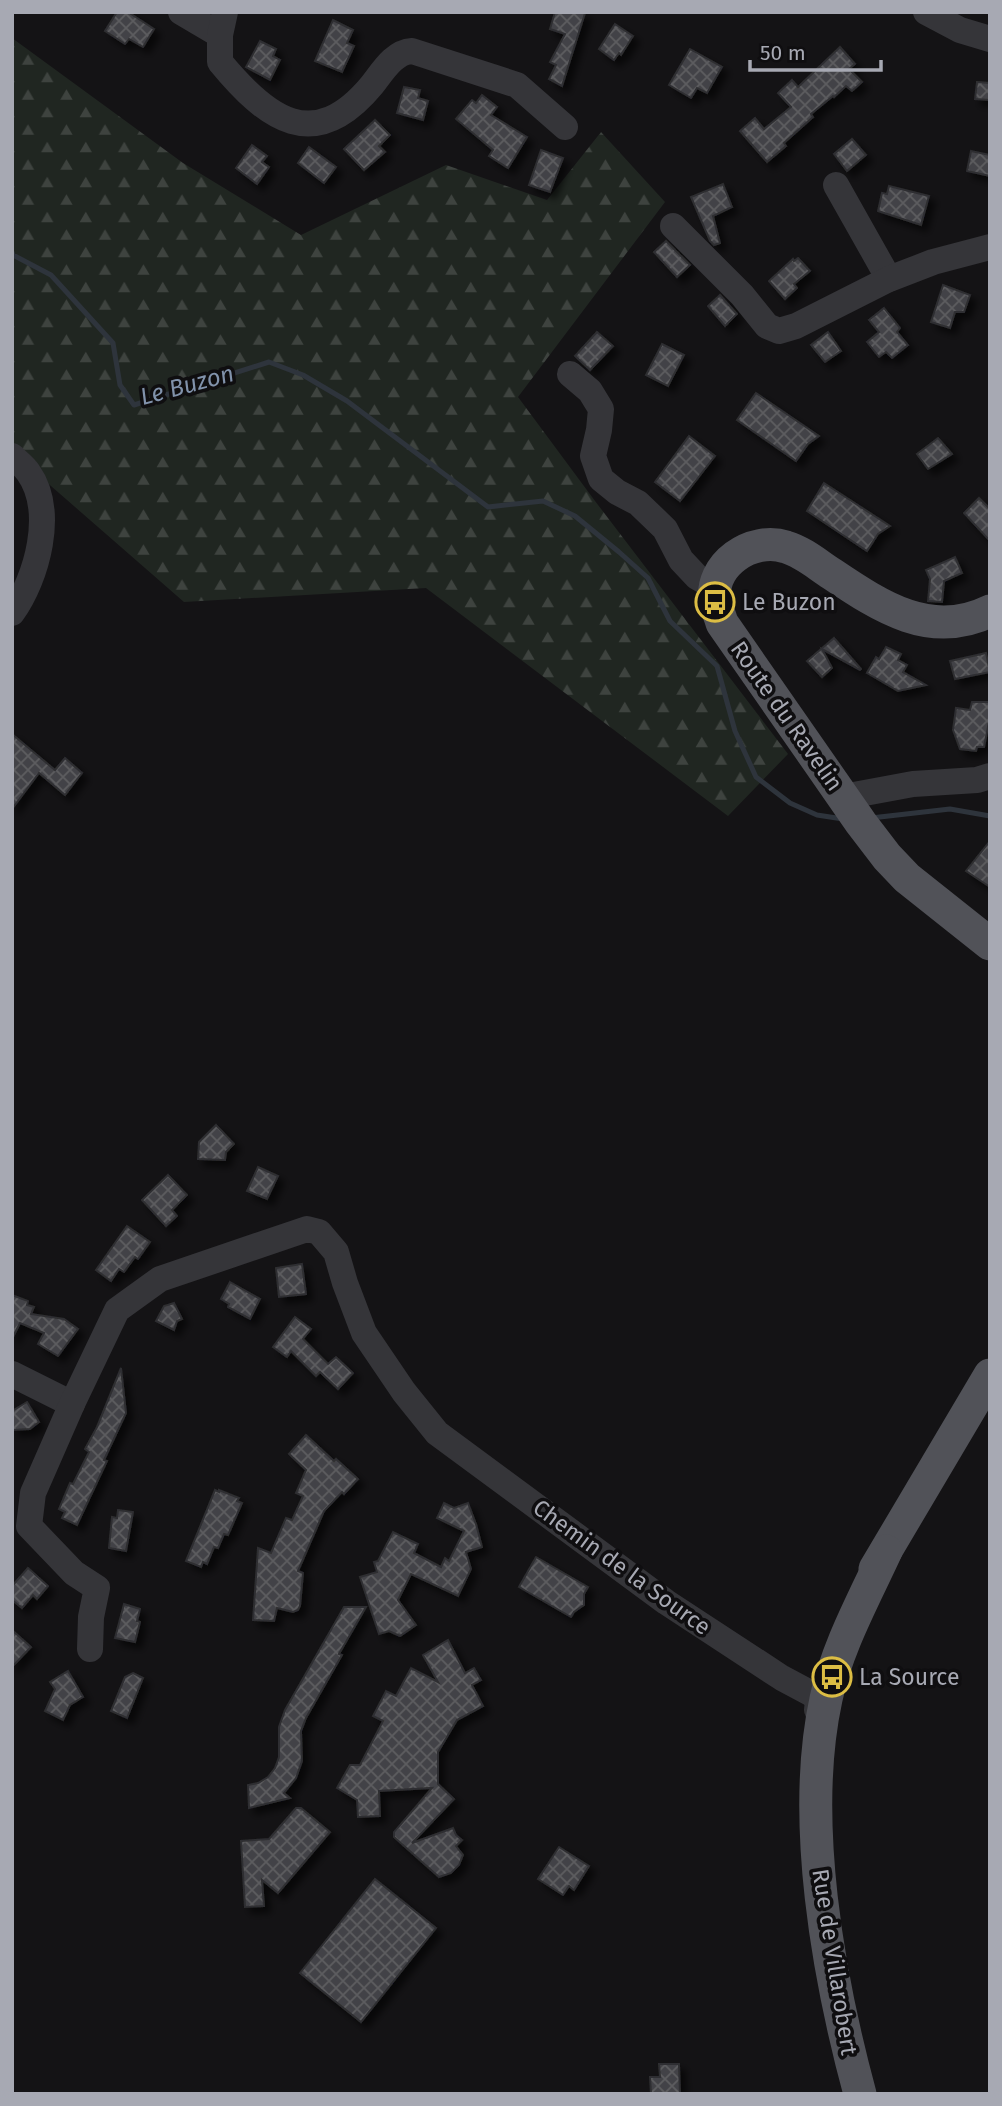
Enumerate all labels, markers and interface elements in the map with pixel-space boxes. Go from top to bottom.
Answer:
scale bar [750,28,881,72]
text: 50 m [760,40,806,66]
water label: Le Buzon [137,359,237,411]
bus stop icon: Le Buzon [694,581,736,623]
place label: Le Buzon [742,588,836,616]
street label: Route du Ravelin [725,636,849,796]
street label: Chemin de la Source [528,1493,716,1641]
bus stop icon: La Source [811,1656,853,1698]
place label: La Source [859,1663,959,1691]
street label: Rue de Villarobert [806,1867,864,2058]

